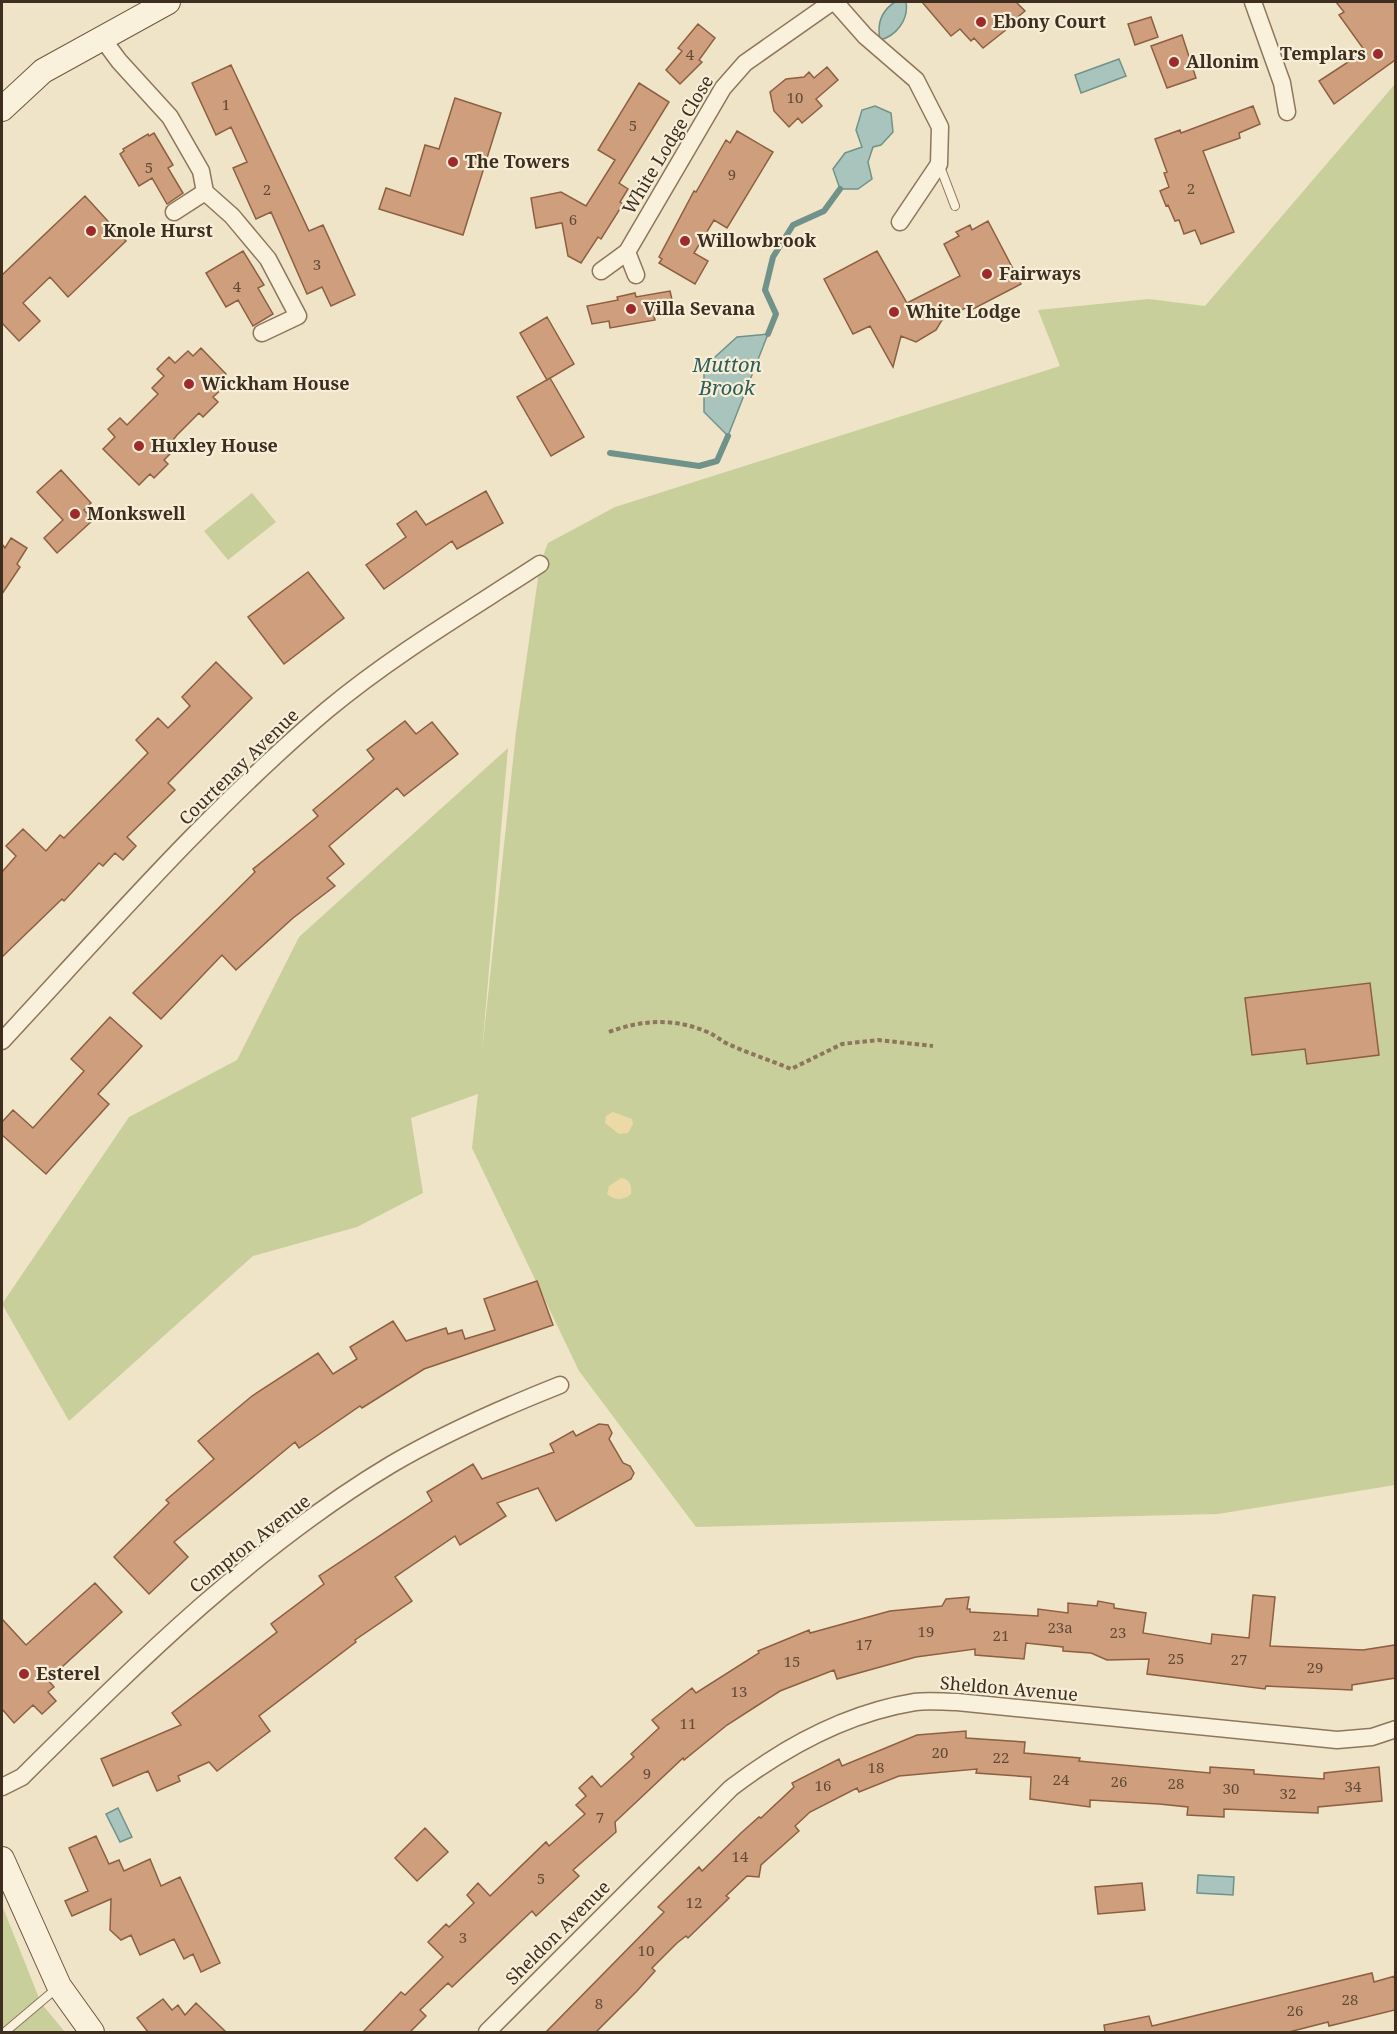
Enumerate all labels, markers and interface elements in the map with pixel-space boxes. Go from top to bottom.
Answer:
place label: Ebony Court [993,9,1106,33]
marker: Ebony Court [974,15,988,29]
place label: Templars [1280,41,1366,65]
house number: 4 [686,44,695,64]
marker: Templars [1371,47,1385,61]
place label: Allonim [1186,49,1260,73]
marker: Allonim [1167,55,1181,69]
street label: White Lodge Close [616,71,718,218]
house number: 10 [787,87,803,107]
house number: 1 [222,94,230,114]
house number: 5 [629,115,637,135]
place label: The Towers [465,149,570,173]
marker: The Towers [446,155,460,169]
house number: 5 [145,157,153,177]
house number: 9 [728,164,736,184]
house number: 2 [1187,178,1195,198]
house number: 2 [263,179,271,199]
house number: 6 [569,209,577,229]
place label: Knole Hurst [103,218,213,242]
marker: Knole Hurst [84,224,98,238]
place label: Willowbrook [697,228,817,252]
marker: Willowbrook [678,234,692,248]
house number: 3 [313,254,321,274]
place label: Fairways [999,261,1081,285]
marker: Fairways [980,267,994,281]
house number: 4 [233,276,242,296]
place label: Villa Sevana [643,296,755,320]
place label: White Lodge [906,299,1021,323]
marker: Villa Sevana [624,302,638,316]
marker: White Lodge [887,305,901,319]
water label: Mutton Brook [692,351,761,401]
place label: Wickham House [201,371,349,395]
marker: Wickham House [182,377,196,391]
place label: Huxley House [151,433,278,457]
marker: Huxley House [132,439,146,453]
place label: Monkswell [87,501,186,525]
marker: Monkswell [68,507,82,521]
street label: Courtenay Avenue [173,703,303,830]
street label: Compton Avenue [184,1489,315,1598]
house number: 23a [1047,1617,1073,1637]
house number: 19 [918,1621,934,1641]
house number: 23 [1110,1622,1126,1642]
house number: 21 [993,1625,1009,1645]
house number: 17 [856,1634,872,1654]
house number: 25 [1168,1648,1184,1668]
house number: 27 [1231,1649,1247,1669]
house number: 15 [784,1651,800,1671]
house number: 29 [1307,1657,1323,1677]
place label: Esterel [36,1661,101,1685]
marker: Esterel [17,1667,31,1681]
street label: Sheldon Avenue [939,1670,1079,1706]
house number: 13 [731,1681,747,1701]
house number: 11 [680,1713,696,1733]
house number: 20 [932,1742,948,1762]
house number: 22 [993,1747,1009,1767]
house number: 18 [868,1757,884,1777]
house number: 9 [643,1763,651,1783]
house number: 24 [1053,1769,1070,1789]
house number: 26 [1111,1771,1127,1791]
house number: 28 [1168,1773,1184,1793]
house number: 16 [815,1775,831,1795]
house number: 34 [1345,1776,1362,1796]
house number: 30 [1223,1778,1239,1798]
house number: 32 [1280,1783,1296,1803]
house number: 7 [596,1807,604,1827]
house number: 14 [732,1846,749,1866]
house number: 5 [537,1868,545,1888]
street label: Sheldon Avenue [500,1875,615,1990]
house number: 12 [686,1892,702,1912]
house number: 3 [459,1927,467,1947]
house number: 10 [638,1940,654,1960]
house number: 28 [1342,1989,1358,2009]
house number: 8 [595,1993,603,2013]
house number: 26 [1287,2000,1303,2020]

